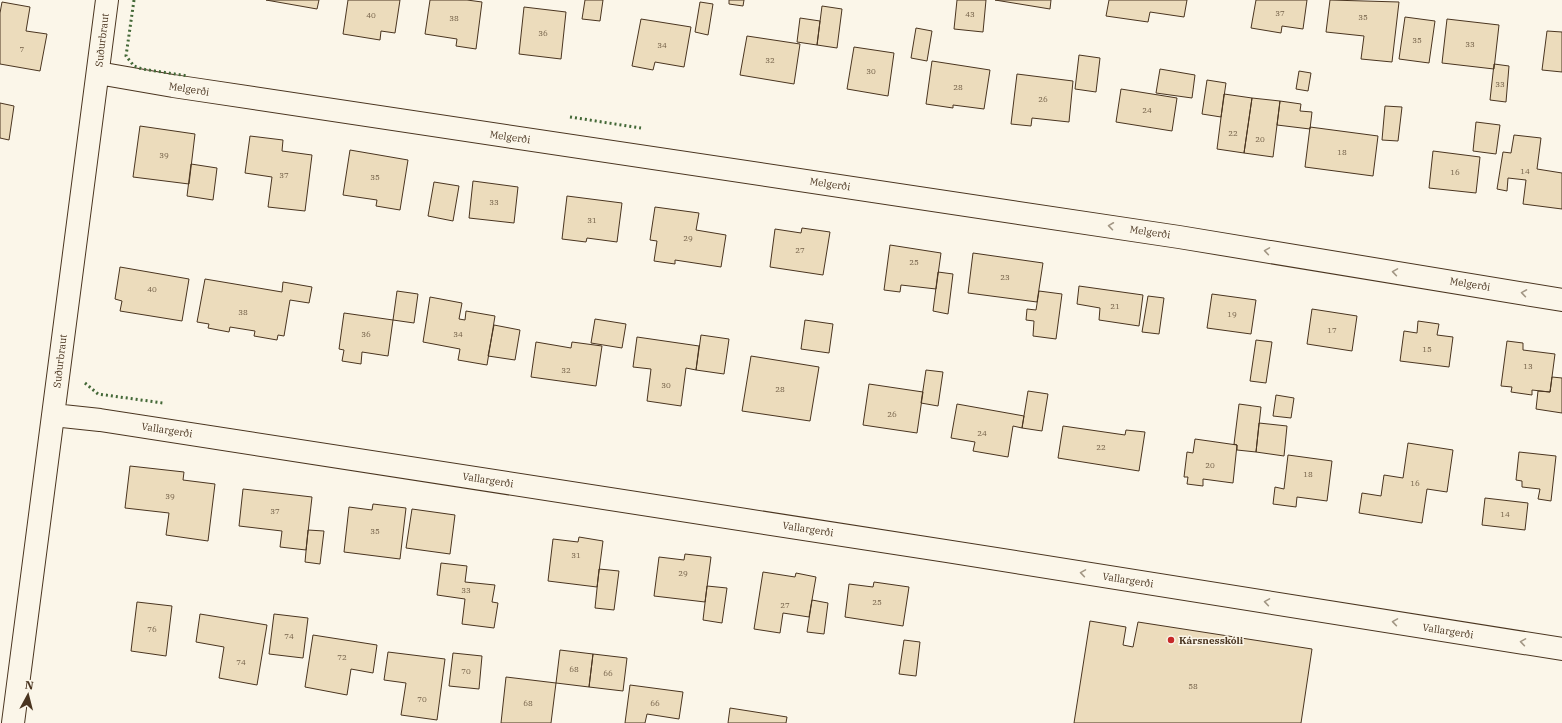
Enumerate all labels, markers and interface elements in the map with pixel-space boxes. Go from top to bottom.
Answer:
house number: 37 [1275,8,1285,18]
house number: 43 [965,9,975,19]
house number: 40 [366,10,376,20]
street label: Suðurbraut [92,12,112,68]
house number: 35 [1358,12,1368,22]
house number: 38 [449,13,459,23]
house number: 36 [538,28,548,38]
house number: 35 [1412,35,1422,45]
house number: 33 [1465,39,1475,49]
house number: 34 [657,40,667,50]
house number: 7 [20,44,25,54]
house number: 32 [765,55,775,65]
house number: 30 [866,66,876,76]
street label: Melgerði [168,79,210,99]
house number: 33 [1495,79,1505,89]
house number: 28 [953,82,963,92]
house number: 26 [1038,94,1048,104]
house number: 24 [1142,105,1152,115]
street label: Melgerði [489,128,531,146]
house number: 22 [1228,128,1238,138]
house number: 20 [1255,134,1265,144]
house number: 18 [1337,147,1347,157]
house number: 39 [159,150,169,160]
house number: 14 [1520,166,1530,176]
house number: 16 [1450,167,1460,177]
house number: 37 [279,170,289,180]
house number: 35 [370,172,380,182]
street label: Melgerði [809,175,851,193]
house number: 33 [489,197,499,207]
house number: 31 [587,215,597,225]
one-way arrow [1108,222,1114,231]
street label: Melgerði [1129,223,1171,241]
house number: 29 [683,233,693,243]
house number: 27 [795,245,805,255]
one-way arrow [1264,247,1270,256]
house number: 25 [909,257,919,267]
one-way arrow [1392,268,1398,277]
house number: 23 [1000,272,1010,282]
street label: Melgerði [1449,274,1491,294]
house number: 40 [147,284,157,294]
one-way arrow [1520,289,1527,298]
house number: 21 [1110,301,1120,311]
house number: 38 [238,307,248,317]
house number: 19 [1227,309,1237,319]
house number: 17 [1327,325,1337,335]
house number: 36 [361,329,371,339]
house number: 34 [453,329,463,339]
street label: Suðurbraut [50,333,70,389]
house number: 15 [1422,344,1432,354]
house number: 13 [1523,361,1533,371]
house number: 32 [561,365,571,375]
house number: 30 [661,380,671,390]
house number: 28 [775,384,785,394]
house number: 26 [887,409,897,419]
street label: Vallargerði [141,420,193,440]
house number: 24 [977,428,987,438]
house number: 22 [1096,442,1106,452]
house number: 20 [1205,460,1215,470]
house number: 18 [1303,469,1313,479]
street label: Vallargerði [462,470,514,490]
house number: 16 [1410,478,1420,488]
house number: 39 [165,491,175,501]
house number: 37 [270,506,280,516]
house number: 14 [1500,509,1510,519]
street label: Vallargerði [782,519,834,539]
house number: 35 [370,526,380,536]
house number: 31 [571,550,581,560]
house number: 29 [678,568,688,578]
one-way arrow [1080,569,1086,578]
street label: Vallargerði [1102,570,1154,590]
house number: 33 [461,585,471,595]
house number: 25 [872,597,882,607]
one-way arrow [1264,598,1270,607]
house number: 27 [780,600,790,610]
one-way arrow [1392,618,1398,627]
street label: Vallargerði [1422,621,1474,641]
house number: 76 [147,624,157,634]
house number: 74 [284,631,294,641]
place label: Kársnesskóli [1179,634,1244,647]
marker: Kársnesskóli [1166,635,1176,645]
one-way arrow [1520,639,1527,647]
house number: 72 [337,652,347,662]
house number: 74 [236,657,246,667]
house number: 68 [569,664,579,674]
house number: 70 [461,666,471,676]
house number: 66 [603,668,613,678]
north arrow [8,675,48,715]
text: N [24,678,35,693]
house number: 58 [1188,681,1198,691]
house number: 70 [417,694,427,704]
house number: 68 [523,698,533,708]
house number: 66 [650,698,660,708]

